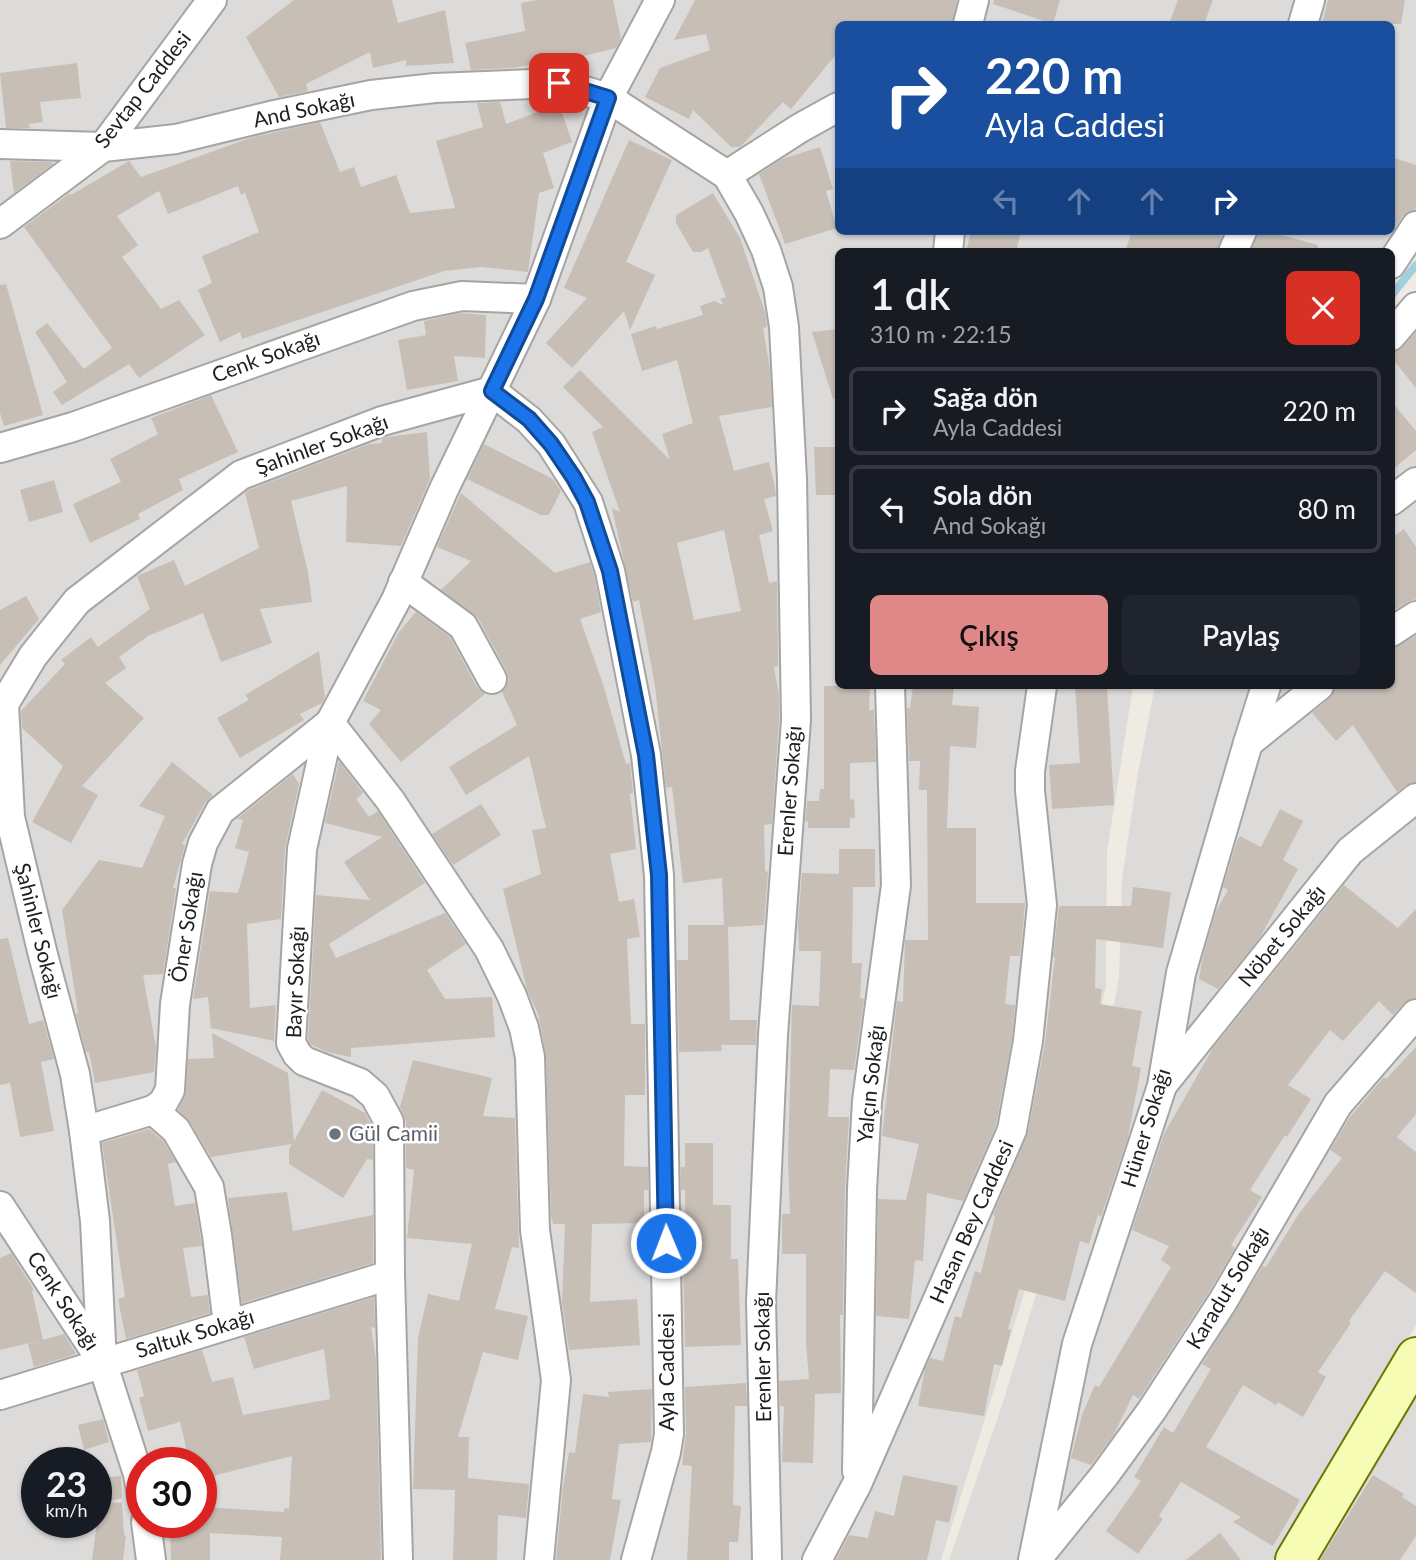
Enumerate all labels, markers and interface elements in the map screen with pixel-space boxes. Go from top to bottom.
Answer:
street label: Sevtap Caddesi [88,26,195,152]
text: 220 m [985,46,1123,104]
icon: right [870,49,961,140]
pin [529,53,589,113]
icon: arrive [540,64,578,102]
street label: And Sokağı [251,86,357,132]
text: Ayla Caddesi [985,105,1165,144]
icon: left [987,182,1025,220]
icon: ahead [1060,182,1098,220]
icon: ahead [1133,182,1171,220]
icon: right [1206,182,1244,220]
text: 1 dk [870,269,950,319]
button: close [1286,271,1360,345]
text: 310 m · 22:15 [870,320,1012,348]
street label: Cenk Sokağı [208,325,323,387]
text: Sağa dön [933,381,1038,413]
icon: right [874,392,912,430]
text: 220 m [1283,395,1356,427]
street label: Şahinler Sokağı [252,408,391,479]
text: Ayla Caddesi [933,413,1062,441]
text: Sola dön [933,479,1033,511]
icon: left [874,490,912,528]
text: 80 m [1298,493,1356,525]
text: And Sokağı [933,511,1046,539]
button: Çıkış [870,595,1108,675]
button: Paylaş [1122,595,1360,675]
street label: Erenler Sokağı [771,725,806,857]
street label: Şahinler Sokağı [11,860,68,1001]
street label: Öner Sokağı [164,869,207,984]
street label: Nöbet Sokağı [1232,879,1329,991]
street label: Bayır Sokağı [280,925,309,1039]
street label: Yalçın Sokağı [851,1024,888,1144]
street label: Hüner Sokağı [1115,1065,1175,1190]
place label: Gül Camii [349,1120,438,1145]
marker: Gül Camii [327,1126,343,1142]
street label: Hasan Bey Caddesi [923,1136,1018,1307]
position arrow [629,1206,703,1280]
street label: Karadut Sokağı [1180,1221,1273,1353]
street label: Cenk Sokağı [23,1246,106,1354]
street label: Erenler Sokağı [748,1291,775,1423]
street label: Saltuk Sokağı [132,1303,257,1362]
street label: Ayla Caddesi [653,1313,678,1431]
speed limit sign: 30 [126,1447,217,1538]
text: 23 [46,1462,87,1504]
text: km/h [45,1499,88,1521]

